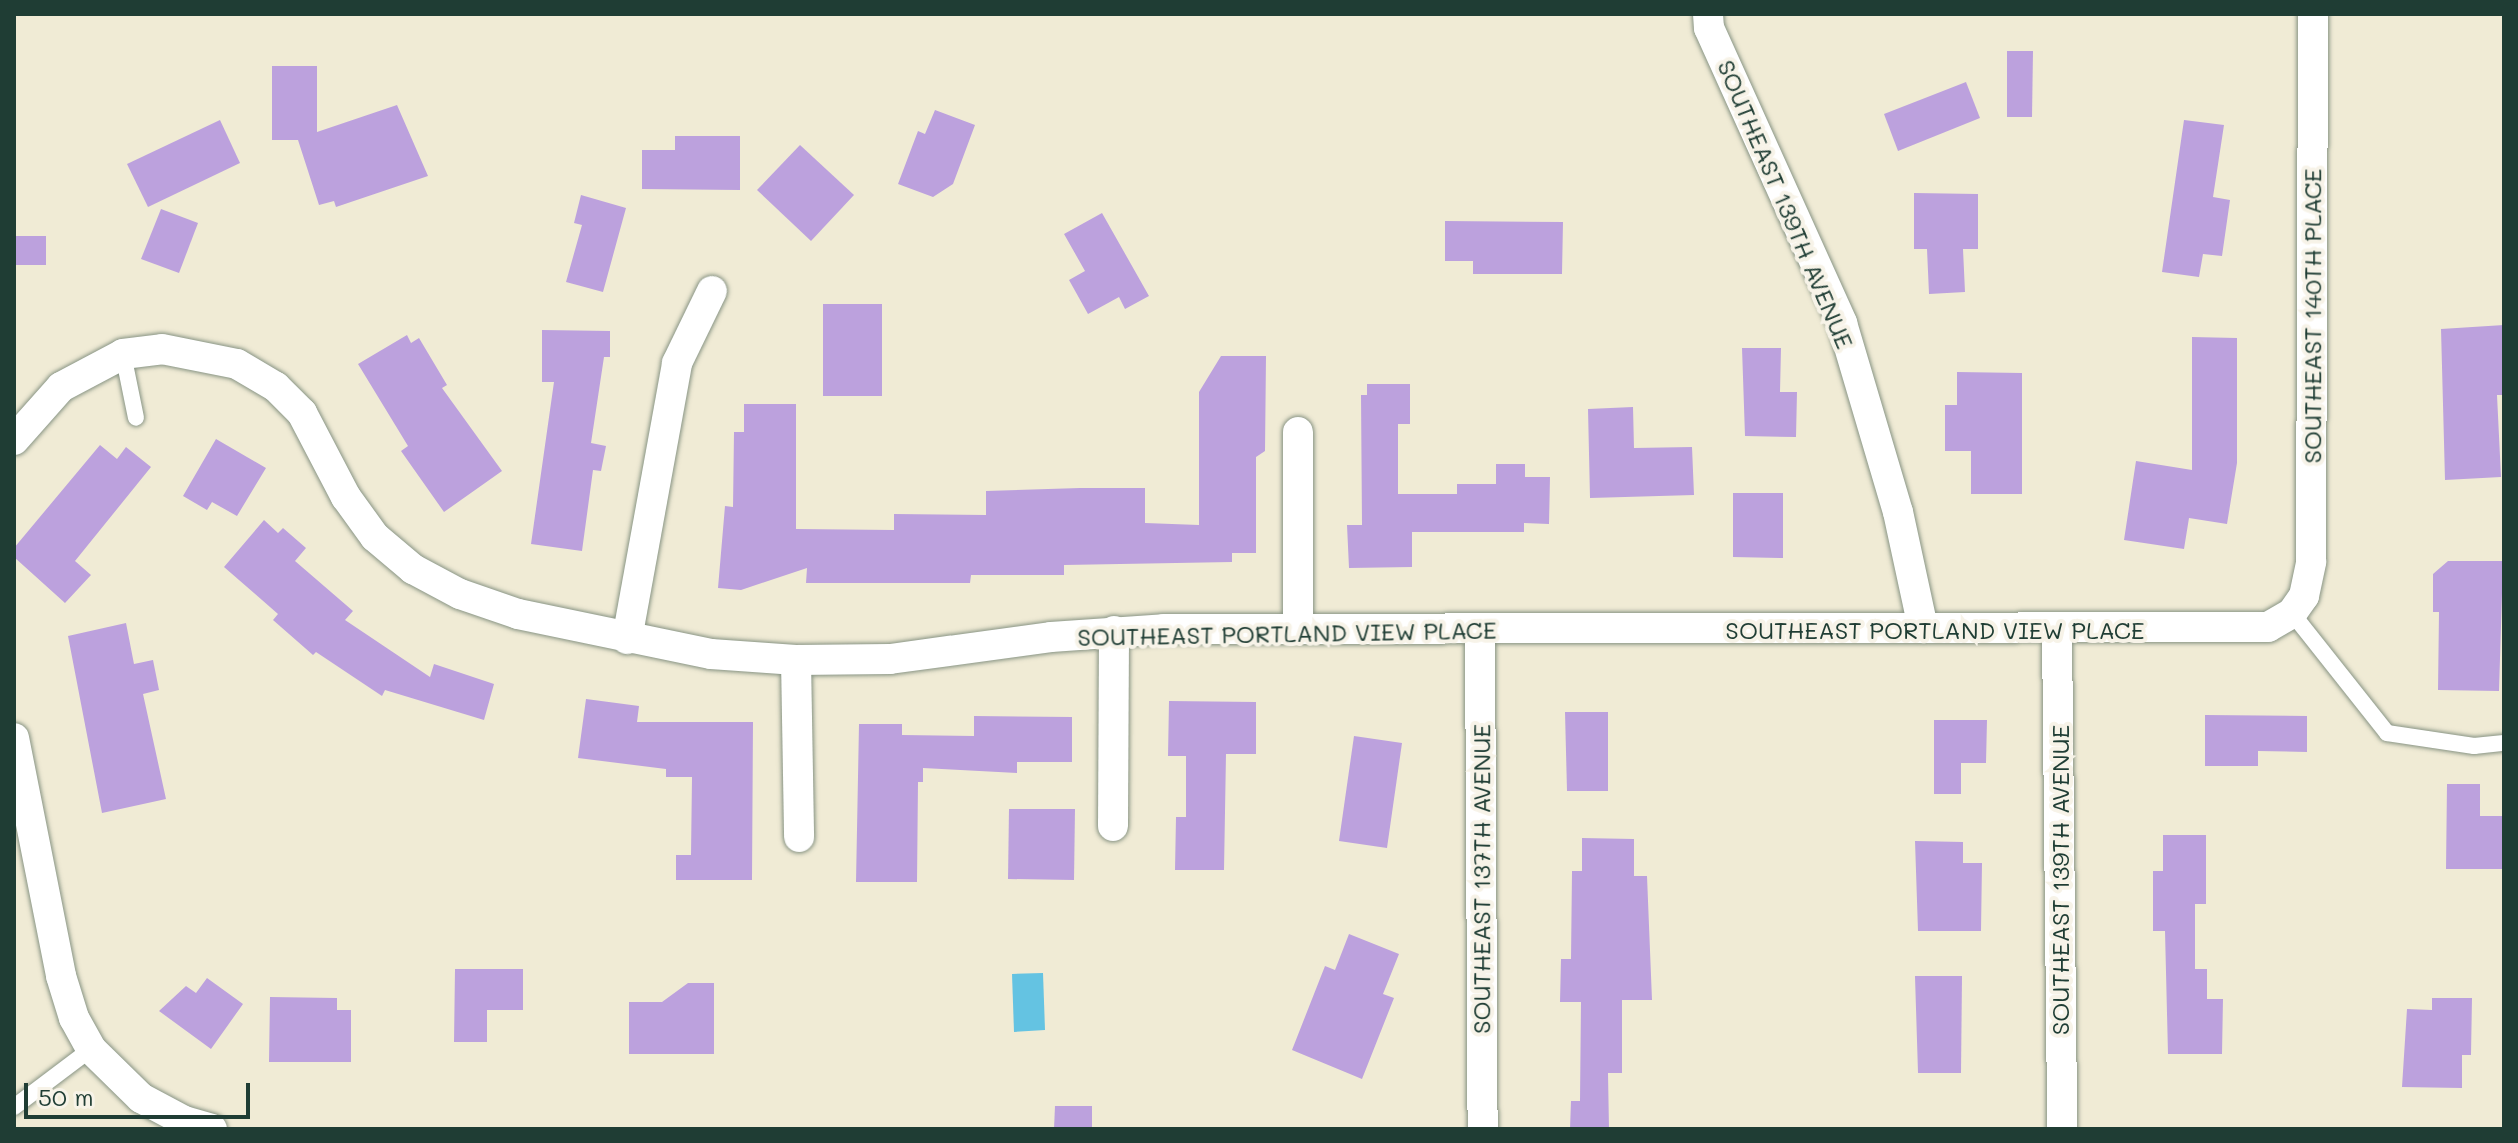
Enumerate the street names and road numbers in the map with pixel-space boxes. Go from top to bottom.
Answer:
street label: SOUTHEAST 139TH AVENUE [1712,55,1860,353]
street label: SOUTHEAST 140TH PLACE [2298,168,2326,464]
street label: SOUTHEAST PORTLAND VIEW PLACE [1077,615,1497,651]
street label: SOUTHEAST PORTLAND VIEW PLACE [1725,616,2145,644]
street label: SOUTHEAST 137TH AVENUE [1467,724,1495,1034]
street label: SOUTHEAST 139TH AVENUE [2046,725,2074,1035]

